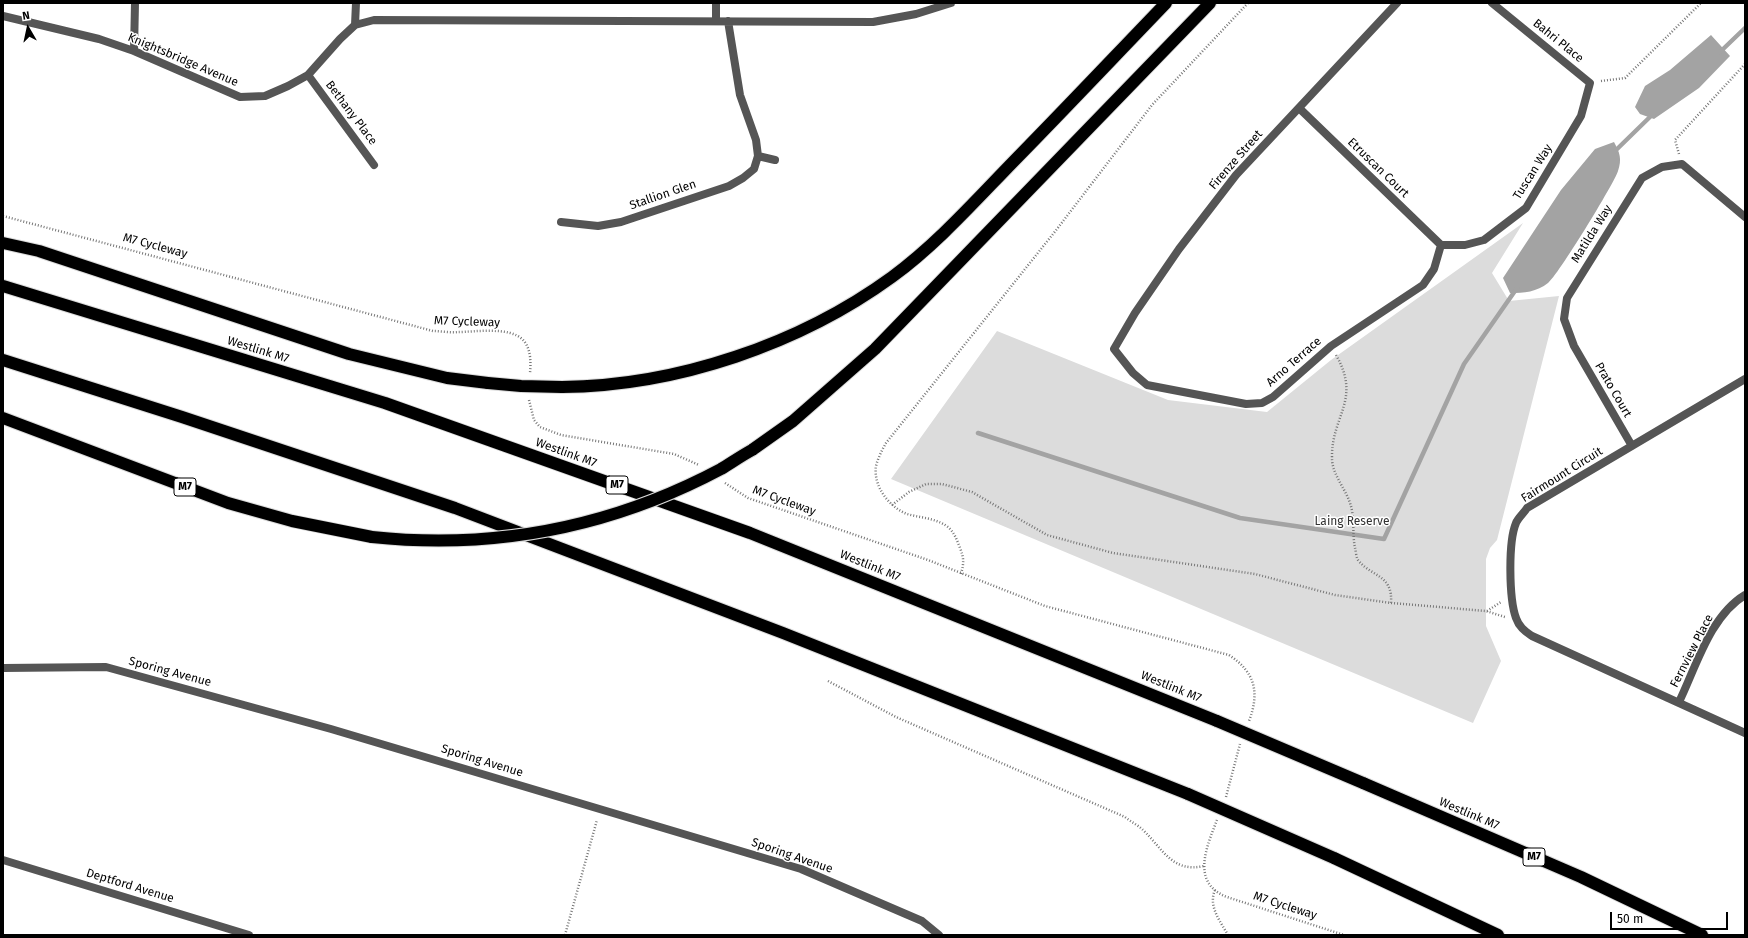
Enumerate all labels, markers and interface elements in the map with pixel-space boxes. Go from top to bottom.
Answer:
north arrow [8,8,48,48]
text: N [21,9,31,23]
street label: Bahri Place [1530,16,1586,66]
street label: Knightsbridge Avenue [126,30,240,90]
street label: Bethany Place [322,78,380,148]
street label: Firenze Street [1206,127,1266,193]
street label: Etruscan Court [1344,135,1412,201]
street label: Tuscan Way [1510,142,1556,202]
street label: Stallion Glen [628,177,698,213]
street label: Matilda Way [1568,202,1616,266]
street label: M7 Cycleway [121,230,189,262]
street label: M7 Cycleway [434,314,500,330]
street label: Westlink M7 [225,334,291,366]
street label: Arno Terrace [1264,334,1324,390]
street label: Prato Court [1591,360,1635,420]
street label: Westlink M7 [533,435,599,471]
street label: Fairmount Circuit [1519,444,1605,506]
road number: M7 [606,476,628,494]
road number: M7 [174,478,196,496]
street label: M7 Cycleway [750,483,818,519]
park label: Laing Reserve [1314,515,1390,529]
street label: Westlink M7 [838,547,902,585]
street label: Fernview Place [1667,612,1717,690]
street label: Sporing Avenue [127,654,213,690]
street label: Westlink M7 [1139,668,1203,706]
street label: Sporing Avenue [439,742,525,780]
street label: Westlink M7 [1437,795,1501,833]
street label: Sporing Avenue [749,835,835,877]
road number: M7 [1523,848,1545,866]
street label: Deptford Avenue [84,866,176,906]
street label: M7 Cycleway [1251,889,1319,923]
scale bar [1612,904,1730,930]
text: 50 m [1617,912,1643,926]

